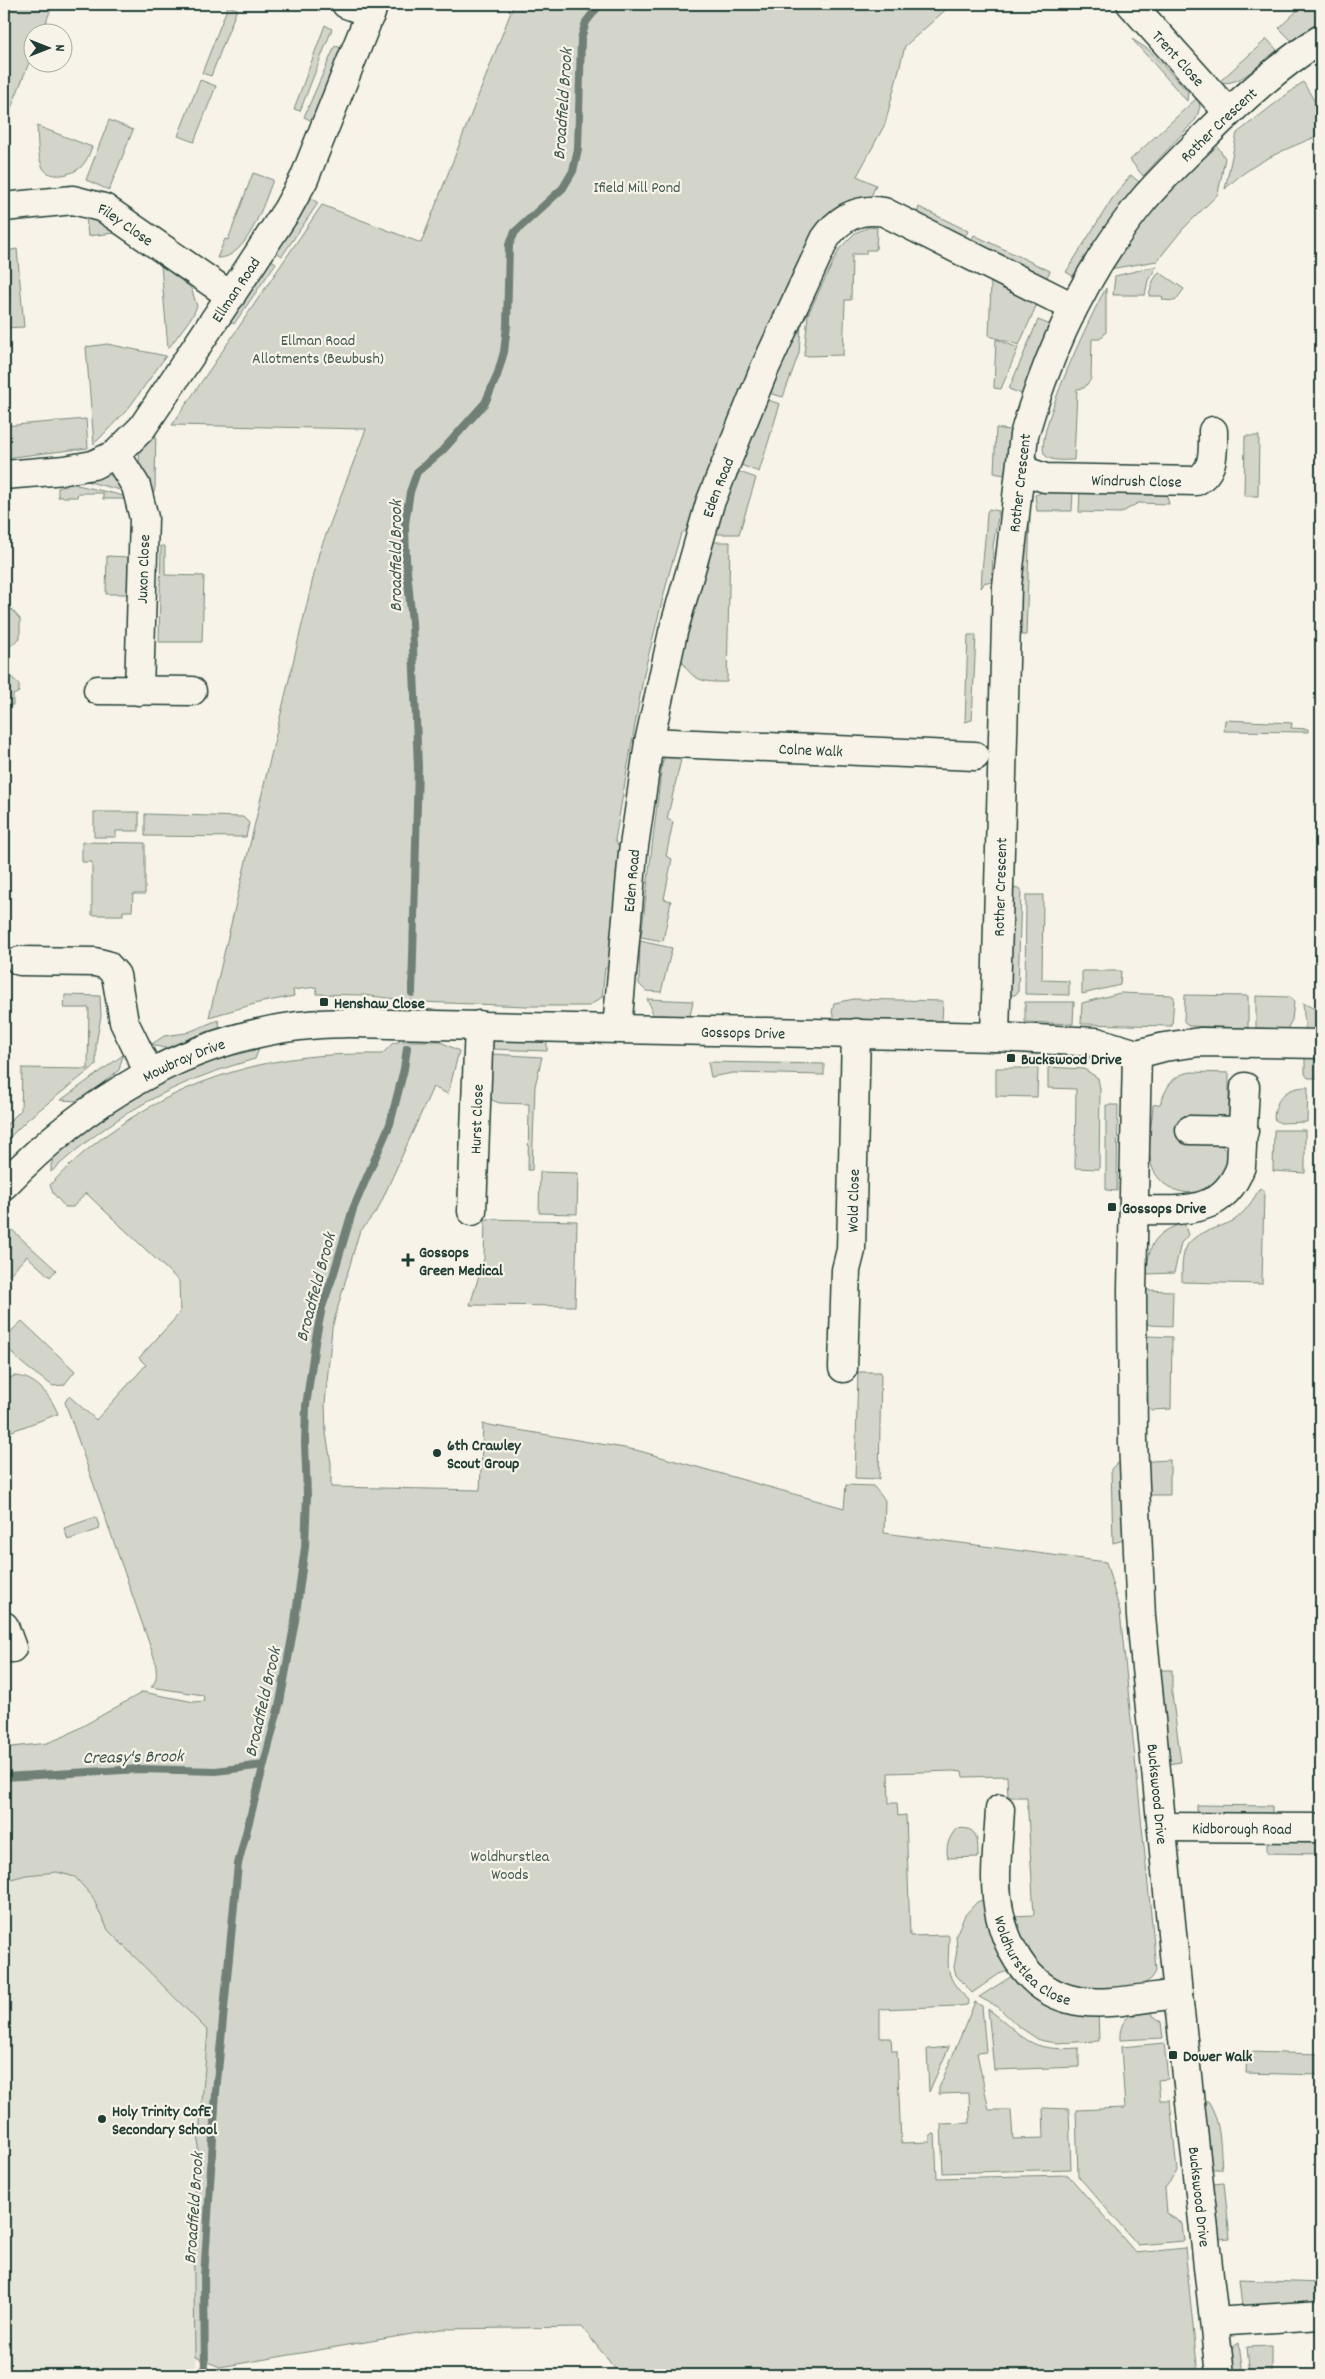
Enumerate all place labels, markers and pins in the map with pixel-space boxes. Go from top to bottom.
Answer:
place label: Henshaw Close [334,993,425,1016]
marker: Henshaw Close [318,996,330,1008]
place label: Buckswood Drive [1021,1049,1122,1072]
marker: Buckswood Drive [1005,1052,1017,1064]
place label: Gossops Drive [1122,1198,1206,1221]
marker: Gossops Drive [1106,1201,1118,1213]
place label: Gossops Green Medical [419,1242,503,1283]
marker: Gossops Green Medical [401,1253,415,1267]
place label: 6th Crawley Scout Group [447,1435,522,1476]
marker: 6th Crawley Scout Group [431,1447,443,1459]
place label: Dower Walk [1183,2046,1253,2069]
marker: Dower Walk [1167,2049,1179,2061]
place label: Holy Trinity CofE Secondary School [112,2101,217,2142]
marker: Holy Trinity CofE Secondary School [96,2113,108,2125]

